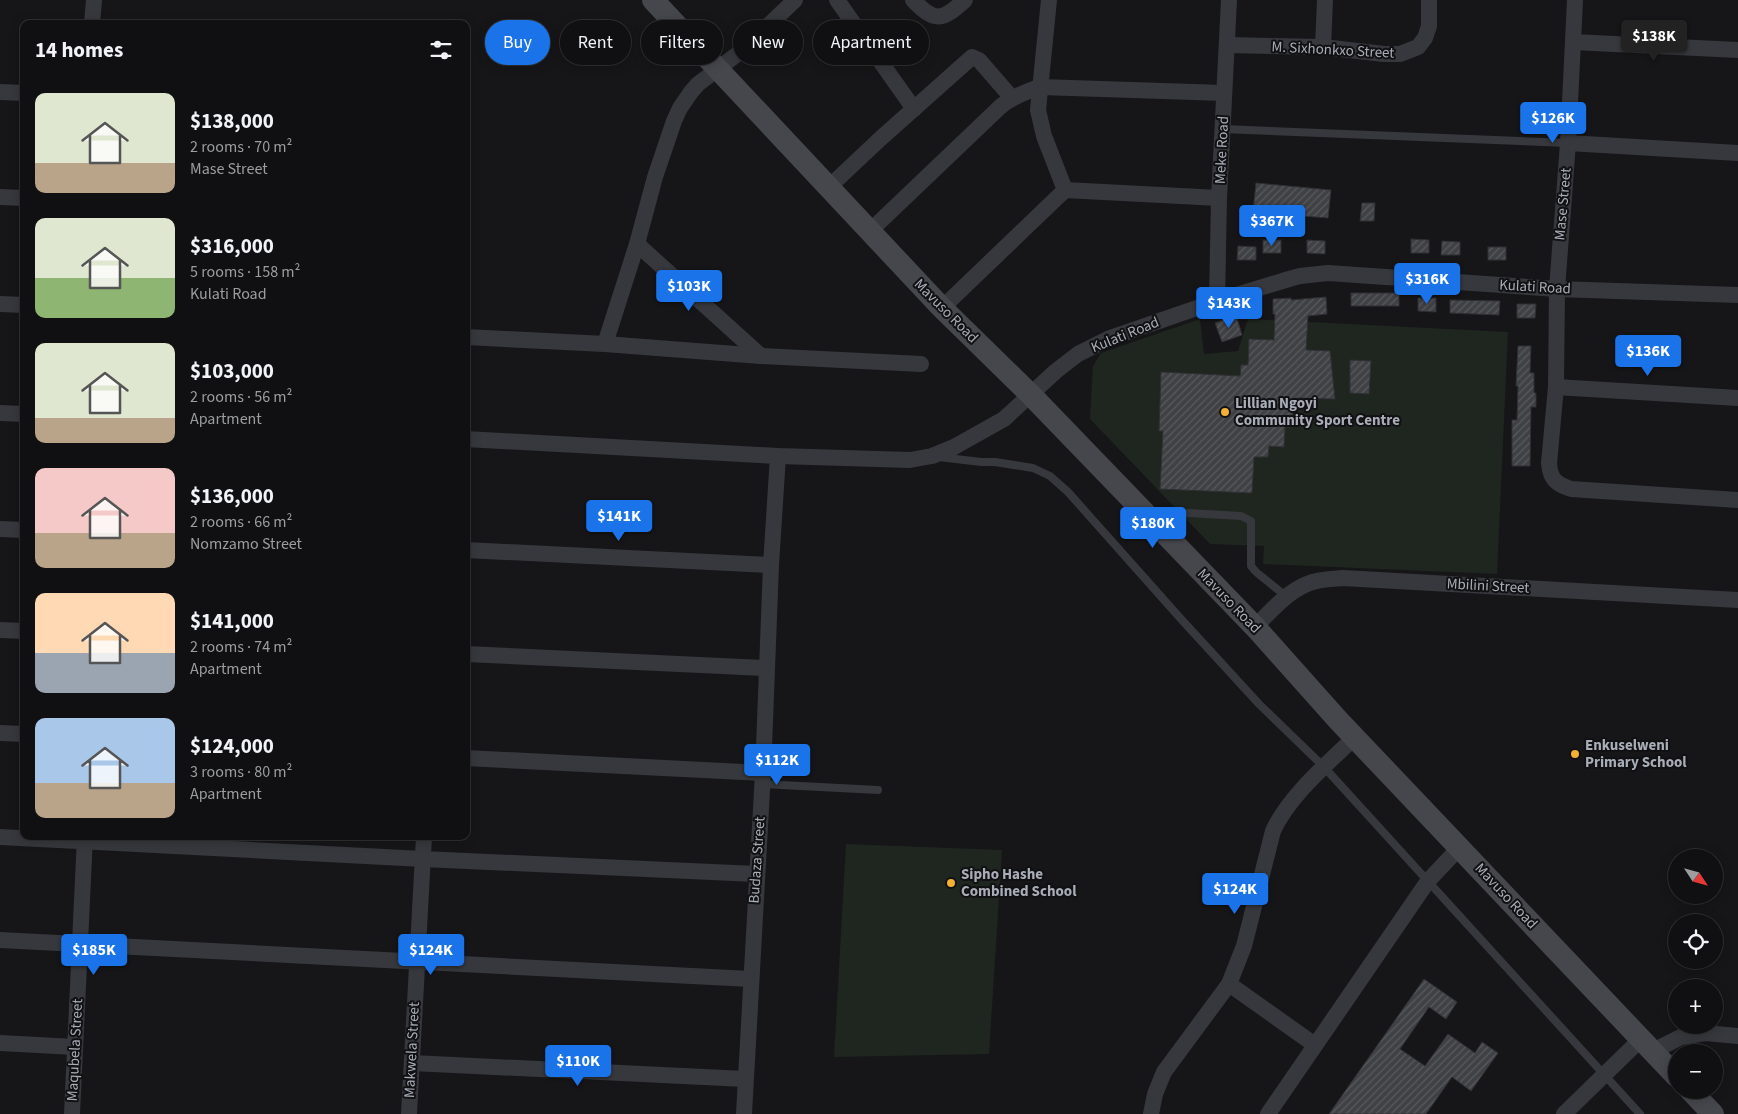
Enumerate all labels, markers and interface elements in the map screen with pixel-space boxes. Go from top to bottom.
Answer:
chip: Buy [485,20,550,65]
chip: Rent [560,20,631,65]
chip: Filters [641,20,723,65]
chip: New [733,20,803,65]
chip: Apartment [813,20,929,65]
pin: $138K [1619,20,1689,62]
text: $138K [1632,25,1676,47]
text: 14 homes [35,35,123,65]
icon: filters [427,36,455,64]
street label: M. Sixhonkxo Street [1271,36,1395,64]
pin: $126K [1518,102,1588,144]
text: $138,000 [190,106,274,136]
text: $126K [1531,107,1575,129]
icon: home [75,113,135,173]
street label: Meke Road [1210,115,1234,185]
text: 2 rooms · 70 m² [190,136,292,158]
text: Mase Street [190,158,268,180]
street label: Mase Street [1549,167,1577,241]
pin: $367K [1237,204,1307,247]
text: $367K [1250,210,1294,232]
text: $316,000 [190,231,274,261]
icon: home [75,238,135,298]
text: 5 rooms · 158 m² [190,261,300,283]
pin: $316K [1392,262,1462,305]
text: $316K [1405,268,1449,290]
pin: $103K [654,270,724,312]
street label: Mavuso Road [909,274,983,348]
text: $103K [667,275,711,297]
street label: Kulati Road [1499,275,1571,299]
text: Kulati Road [190,283,267,305]
pin: $143K [1194,286,1264,329]
text: $143K [1207,292,1251,314]
street label: Kulati Road [1088,312,1162,358]
pin: $136K [1613,334,1683,377]
text: $136K [1626,340,1670,362]
text: $103,000 [190,356,274,386]
icon: home [75,363,135,423]
text: 2 rooms · 56 m² [190,386,292,408]
place label: Lillian Ngoyi Community Sport Centre [1235,393,1400,431]
marker: Lillian Ngoyi Community Sport Centre [1219,406,1231,418]
text: Apartment [190,408,262,430]
text: $136,000 [190,481,274,511]
icon: home [75,488,135,548]
pin: $141K [584,500,654,542]
text: $141K [597,505,641,527]
pin: $180K [1118,506,1188,549]
text: 2 rooms · 66 m² [190,511,292,533]
text: $180K [1131,512,1175,534]
text: Nomzamo Street [190,533,302,555]
street label: Mavuso Road [1193,564,1265,638]
street label: Mbilini Street [1446,573,1530,599]
text: $141,000 [190,606,274,636]
icon: home [75,613,135,673]
text: 2 rooms · 74 m² [190,636,292,658]
text: Apartment [190,658,262,680]
text: $124,000 [190,731,274,761]
place label: Enkuselweni Primary School [1585,735,1687,773]
icon: home [75,738,135,798]
pin: $112K [742,744,812,786]
marker: Enkuselweni Primary School [1569,748,1581,760]
text: $112K [755,749,799,771]
text: 3 rooms · 80 m² [190,761,292,783]
text: Apartment [190,783,262,805]
street label: Budaza Street [743,816,771,904]
north arrow [1668,849,1722,904]
map controls [1668,849,1723,1099]
street label: Mavuso Road [1470,858,1542,934]
place label: Sipho Hashe Combined School [961,864,1077,902]
pin: $124K [1200,872,1270,915]
marker: Sipho Hashe Combined School [945,877,957,889]
text: $124K [1213,878,1257,900]
button: locate [1668,914,1723,969]
pin: $185K [59,934,129,976]
pin: $124K [396,934,466,976]
text: $185K [72,939,116,961]
text: $124K [409,939,453,961]
button: + [1668,979,1723,1034]
street label: Maqubela Street [62,998,88,1102]
street label: Makwela Street [399,1002,425,1098]
pin: $110K [543,1044,613,1087]
button: − [1668,1044,1723,1099]
text: $110K [556,1050,600,1072]

